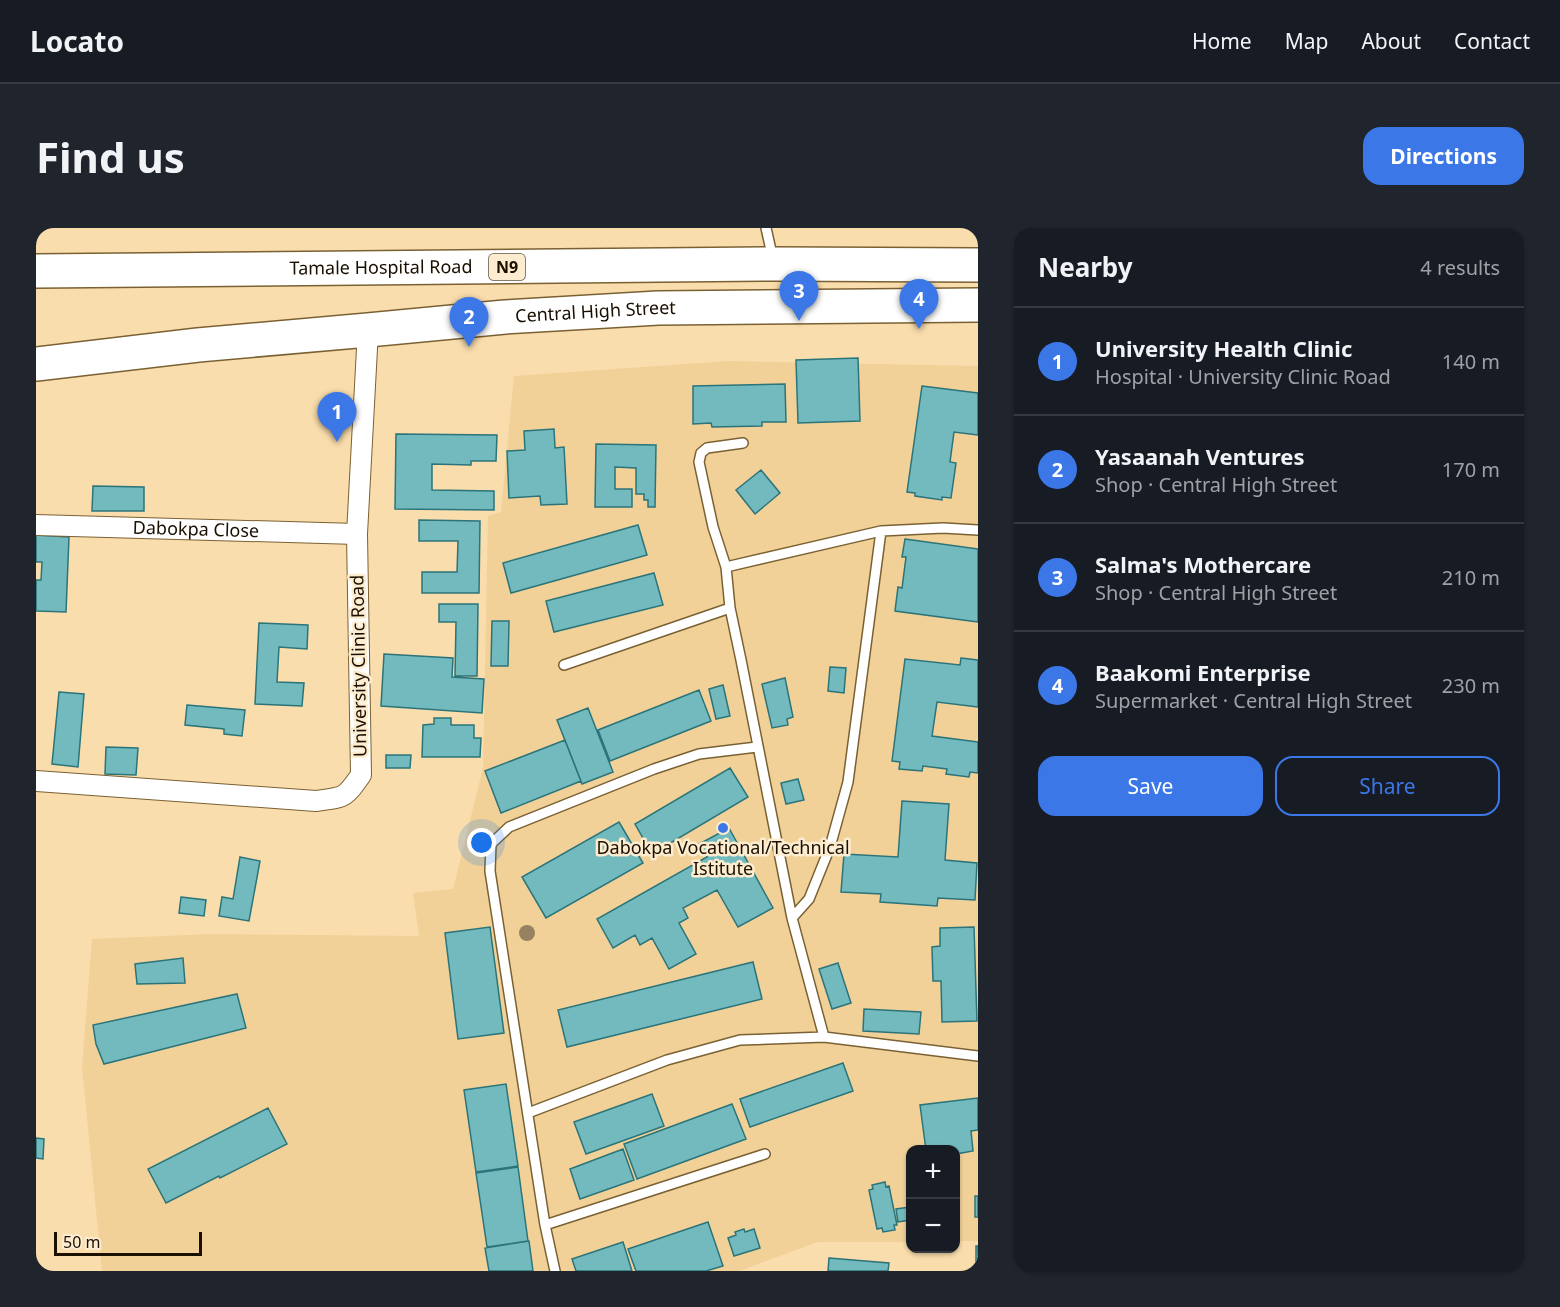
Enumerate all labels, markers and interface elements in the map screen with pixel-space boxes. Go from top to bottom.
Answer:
text: Locato [30,22,124,60]
text: Home [1192,27,1252,55]
text: Map [1285,27,1328,55]
text: About [1361,27,1421,55]
text: Contact [1454,27,1530,55]
button: Directions [1363,127,1524,185]
text: Find us [36,128,185,185]
text: Nearby [1038,249,1133,285]
street label: Tamale Hospital Road [289,254,473,280]
road number: N9 [489,254,525,280]
text: 4 results [1420,254,1500,281]
pin: 3 [780,272,819,321]
pin: 4 [900,279,938,329]
street label: Central High Street [514,295,676,327]
pin: 2 [450,298,488,347]
text: University Health Clinic [1095,333,1352,363]
text: 1 [1052,348,1063,375]
text: 140 m [1442,348,1500,375]
text: Hospital · University Clinic Road [1095,363,1391,390]
pin: 1 [318,392,356,442]
text: Yasaanah Ventures [1095,441,1304,471]
text: 2 [1052,456,1063,483]
text: 170 m [1442,456,1500,483]
text: Shop · Central High Street [1095,471,1337,498]
street label: Dabokpa Close [132,515,259,542]
text: Salma's Mothercare [1095,549,1311,579]
text: 3 [1052,564,1063,591]
text: 210 m [1442,564,1500,591]
street label: University Clinic Road [344,575,372,757]
text: Shop · Central High Street [1095,579,1337,606]
text: Baakomi Enterprise [1095,657,1311,687]
text: 4 [1052,672,1063,699]
text: 230 m [1442,672,1500,699]
text: Supermarket · Central High Street [1095,687,1412,714]
button: Save [1038,756,1263,816]
button: Share [1275,756,1500,816]
marker: Dabokpa Vocational/Technical Istitute [716,821,730,835]
your location [467,828,496,857]
place label: Dabokpa Vocational/Technical Istitute [596,835,850,880]
map controls [906,1145,960,1253]
button: + [906,1145,960,1199]
button: − [906,1199,960,1253]
scale bar [54,1229,202,1256]
text: 50 m [63,1231,100,1253]

